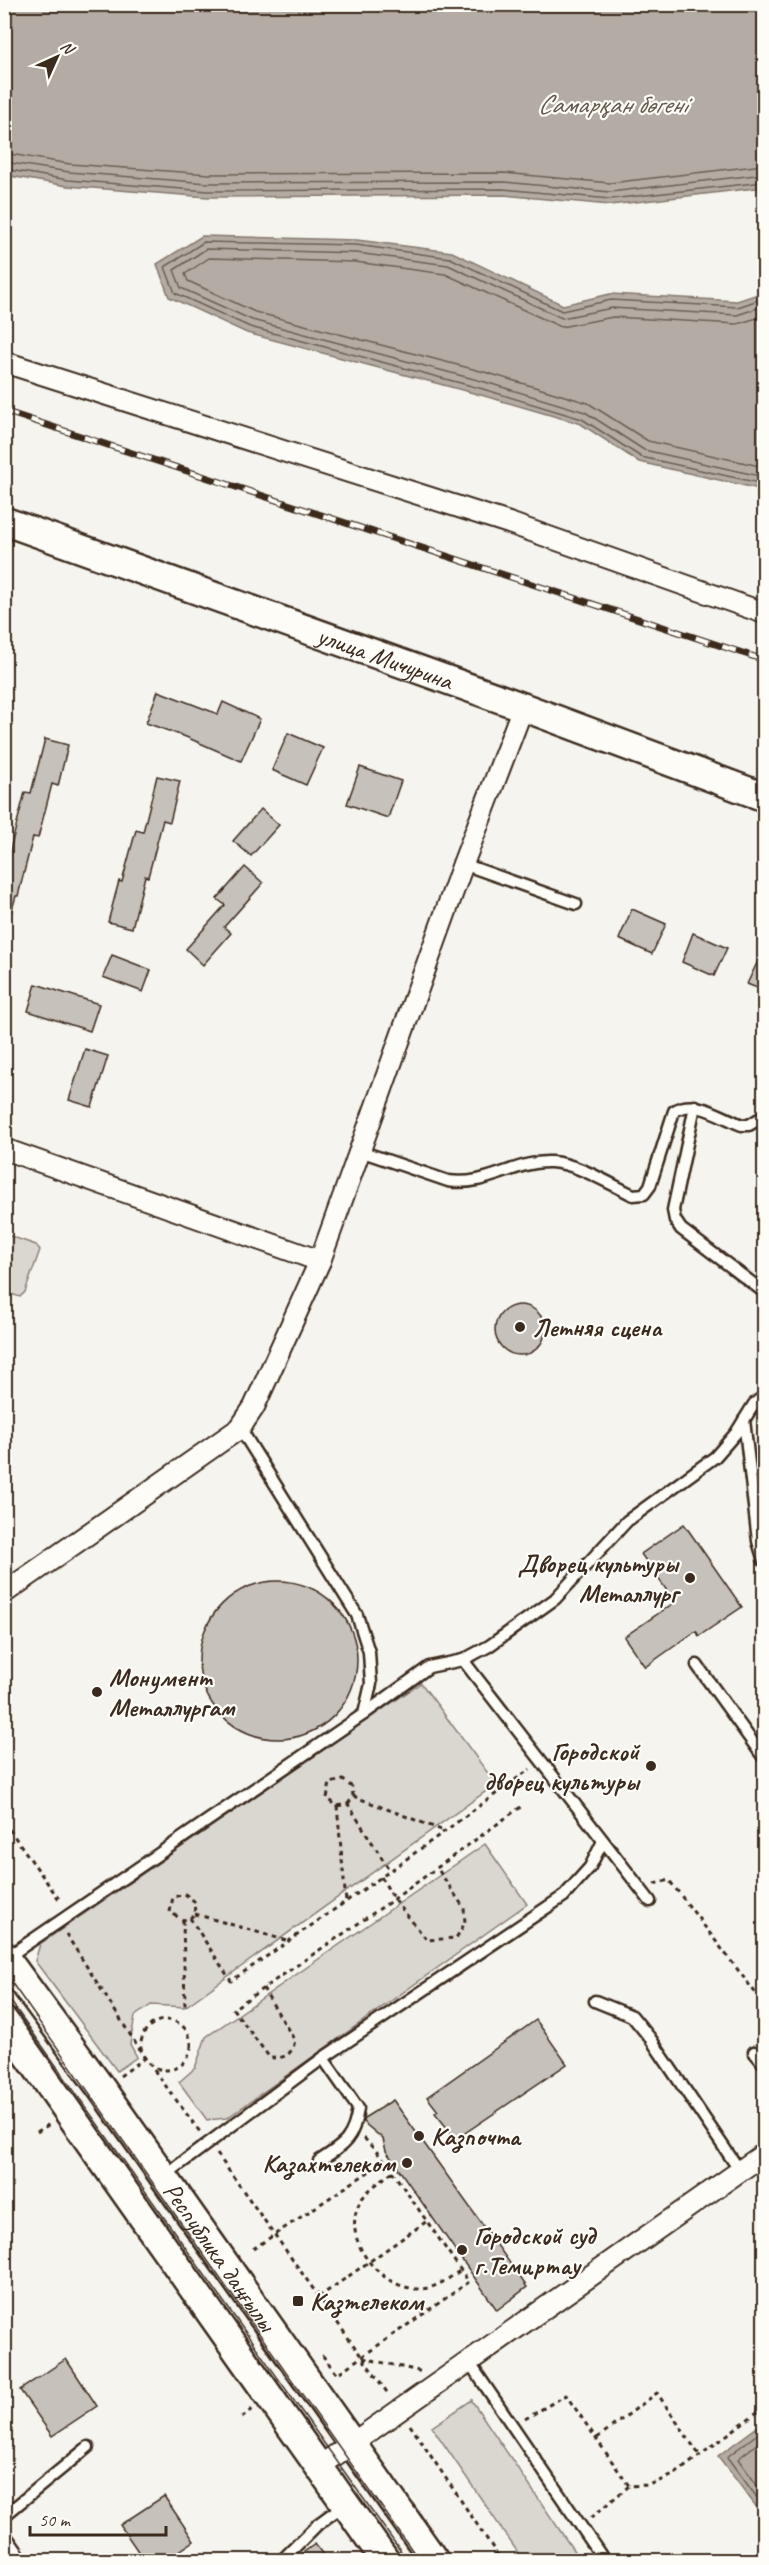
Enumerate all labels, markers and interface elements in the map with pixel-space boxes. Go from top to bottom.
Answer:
north arrow [27,27,87,87]
text: N [56,37,80,60]
water label: Самарқан бөгені [537,87,694,121]
street label: улица Мичурина [311,618,459,698]
place label: Летняя сцена [532,1311,663,1344]
marker: Летняя сцена [513,1320,527,1334]
place label: Дворец культуры Металлург [518,1547,682,1610]
marker: Дворец культуры Металлург [683,1571,697,1585]
place label: Монумент Металлургам [109,1661,236,1724]
marker: Монумент Металлургам [90,1685,104,1699]
place label: Городской дворец культуры [484,1735,642,1798]
marker: Городской дворец культуры [644,1759,658,1773]
place label: Казпочта [431,2120,523,2153]
marker: Казпочта [412,2129,426,2143]
place label: Казахтелеком [262,2147,396,2180]
marker: Казахтелеком [400,2156,414,2170]
street label: Республика даңғылы [156,2176,285,2339]
place label: Городской суд г.Темиртау [474,2219,598,2282]
marker: Городской суд г.Темиртау [455,2243,469,2257]
place label: Казтелеком [310,2285,425,2318]
marker: Казтелеком [291,2294,305,2308]
scale bar [30,2499,166,2537]
text: 50 m [39,2509,72,2531]

